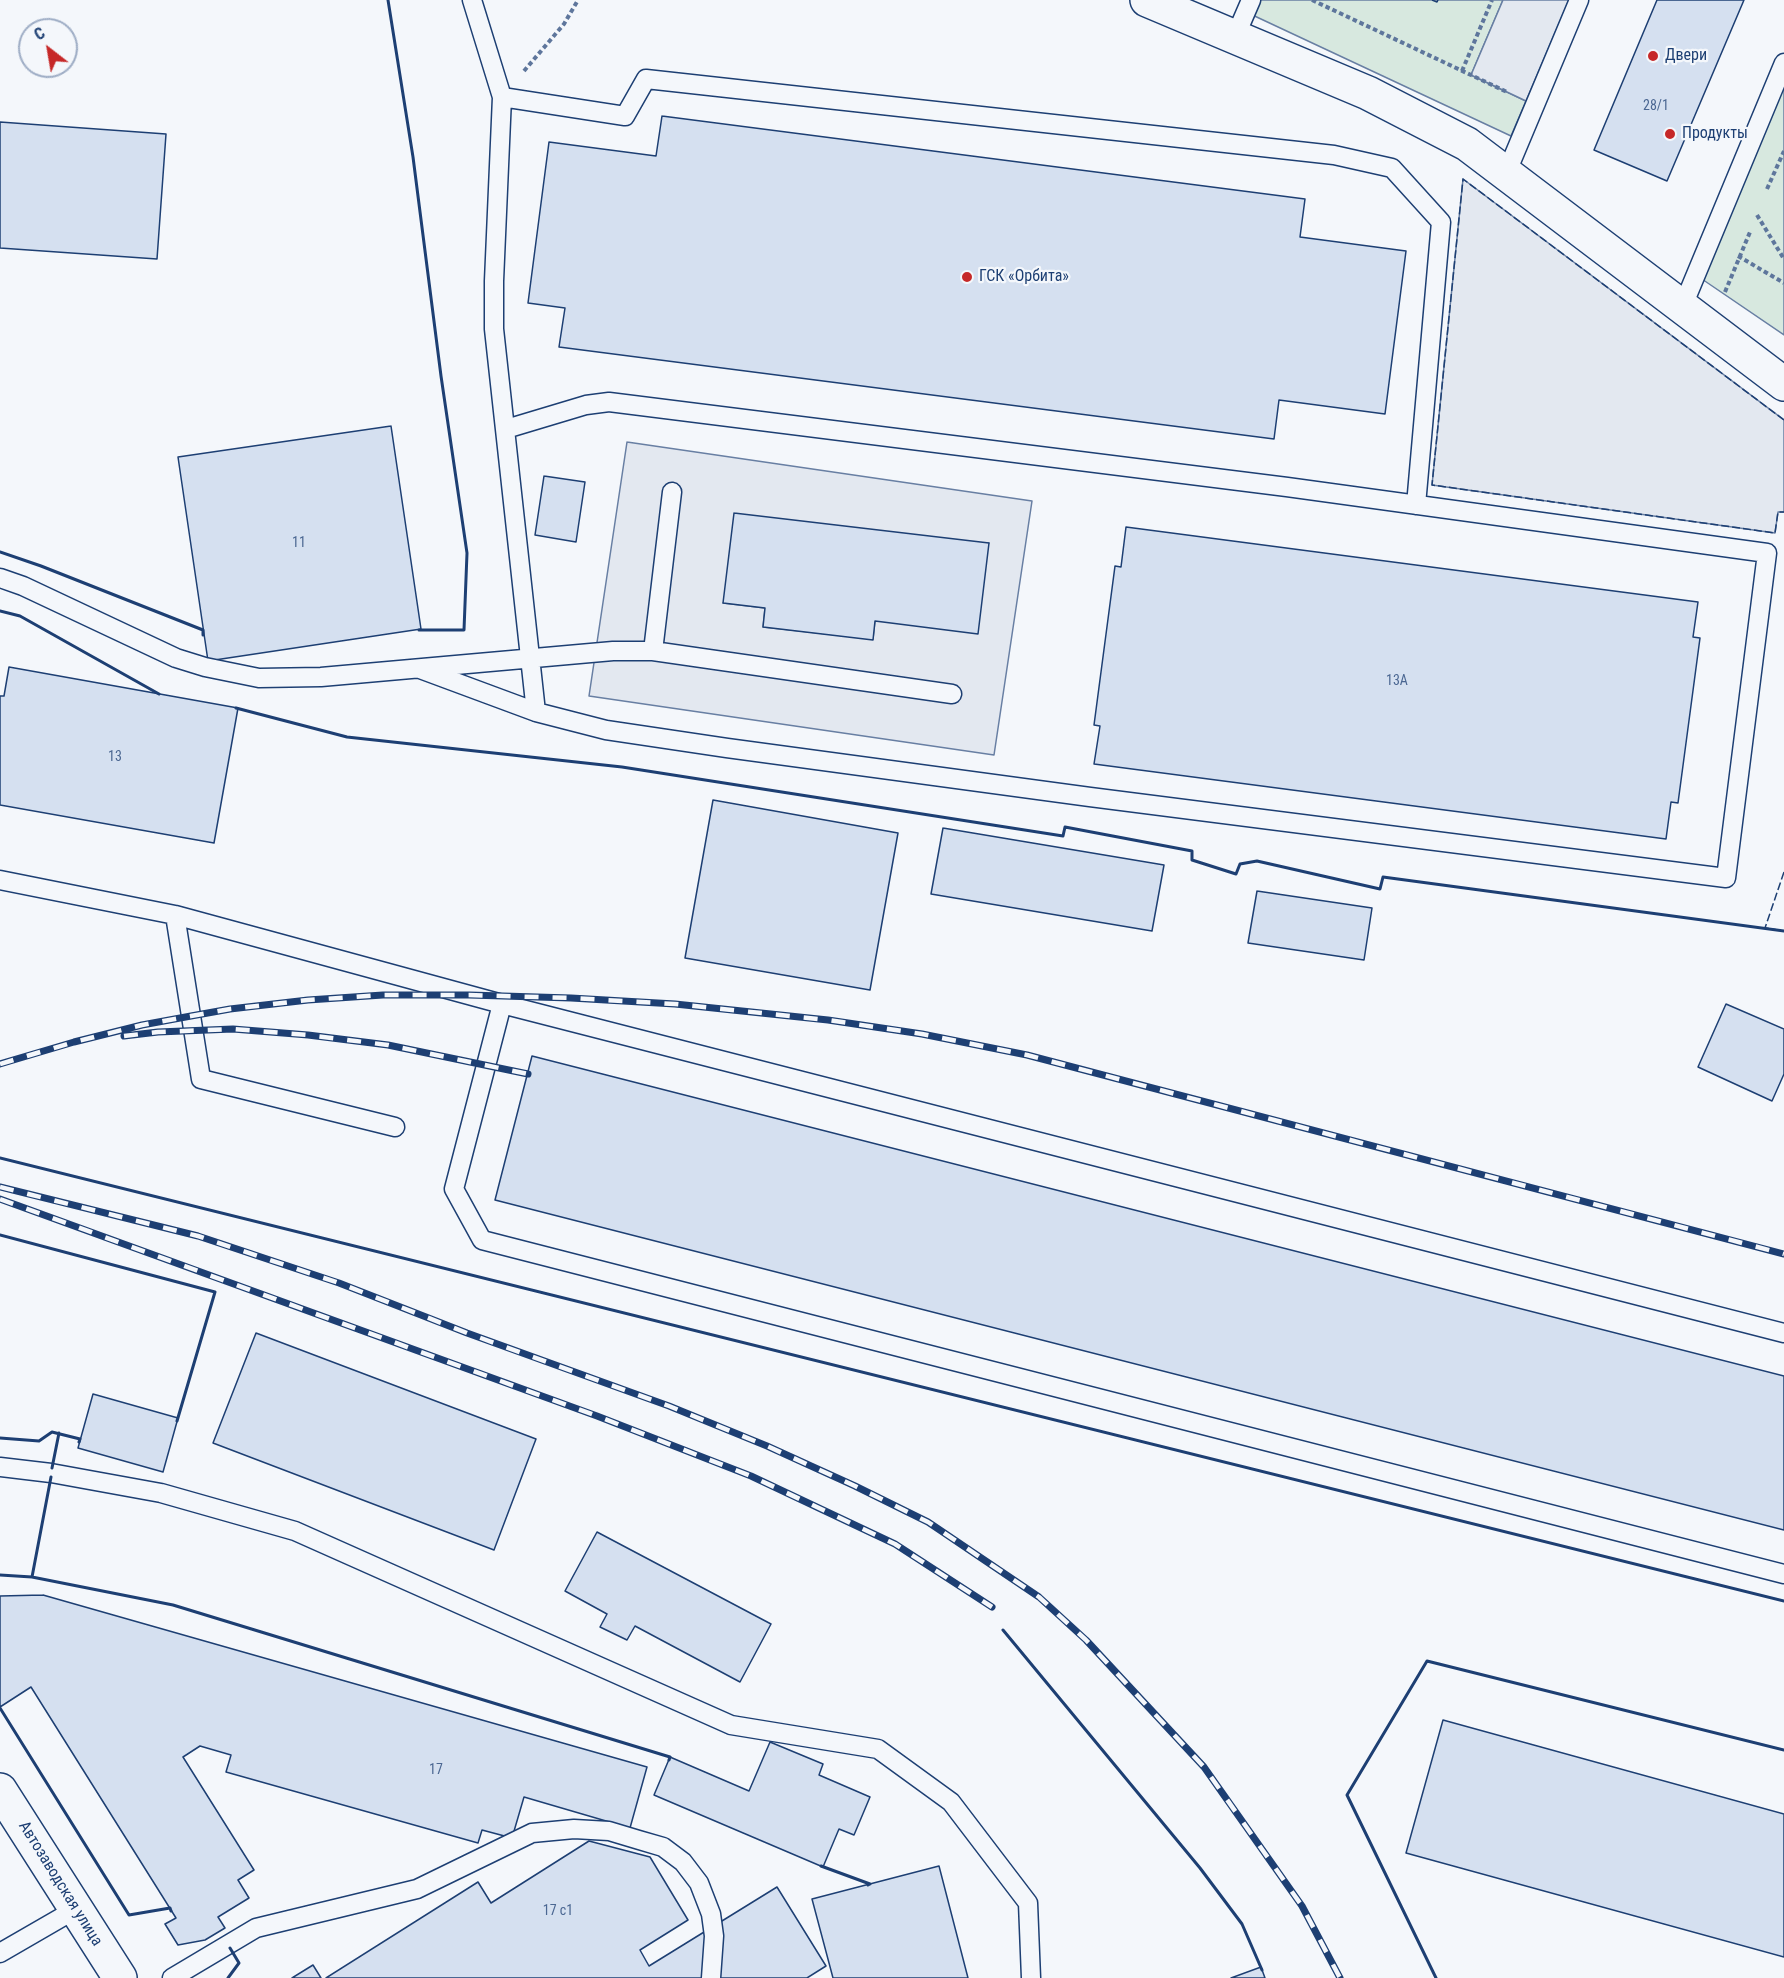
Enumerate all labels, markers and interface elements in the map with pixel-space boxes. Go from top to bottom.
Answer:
north arrow [18,18,78,78]
text: С [31,23,48,44]
place label: Двери [1665,46,1707,66]
marker: Двери [1646,49,1660,63]
house number: 28/1 [1643,98,1669,114]
place label: Продукты [1682,124,1748,144]
marker: Продукты [1663,127,1677,141]
place label: ГСК «Орбита» [979,267,1069,287]
marker: ГСК «Орбита» [960,270,974,284]
house number: 11 [292,535,306,551]
house number: 13А [1386,673,1408,689]
house number: 13 [108,749,122,765]
house number: 17 [429,1762,443,1778]
street label: Автозаводская улица [14,1818,106,1950]
house number: 17 с1 [543,1903,573,1919]

